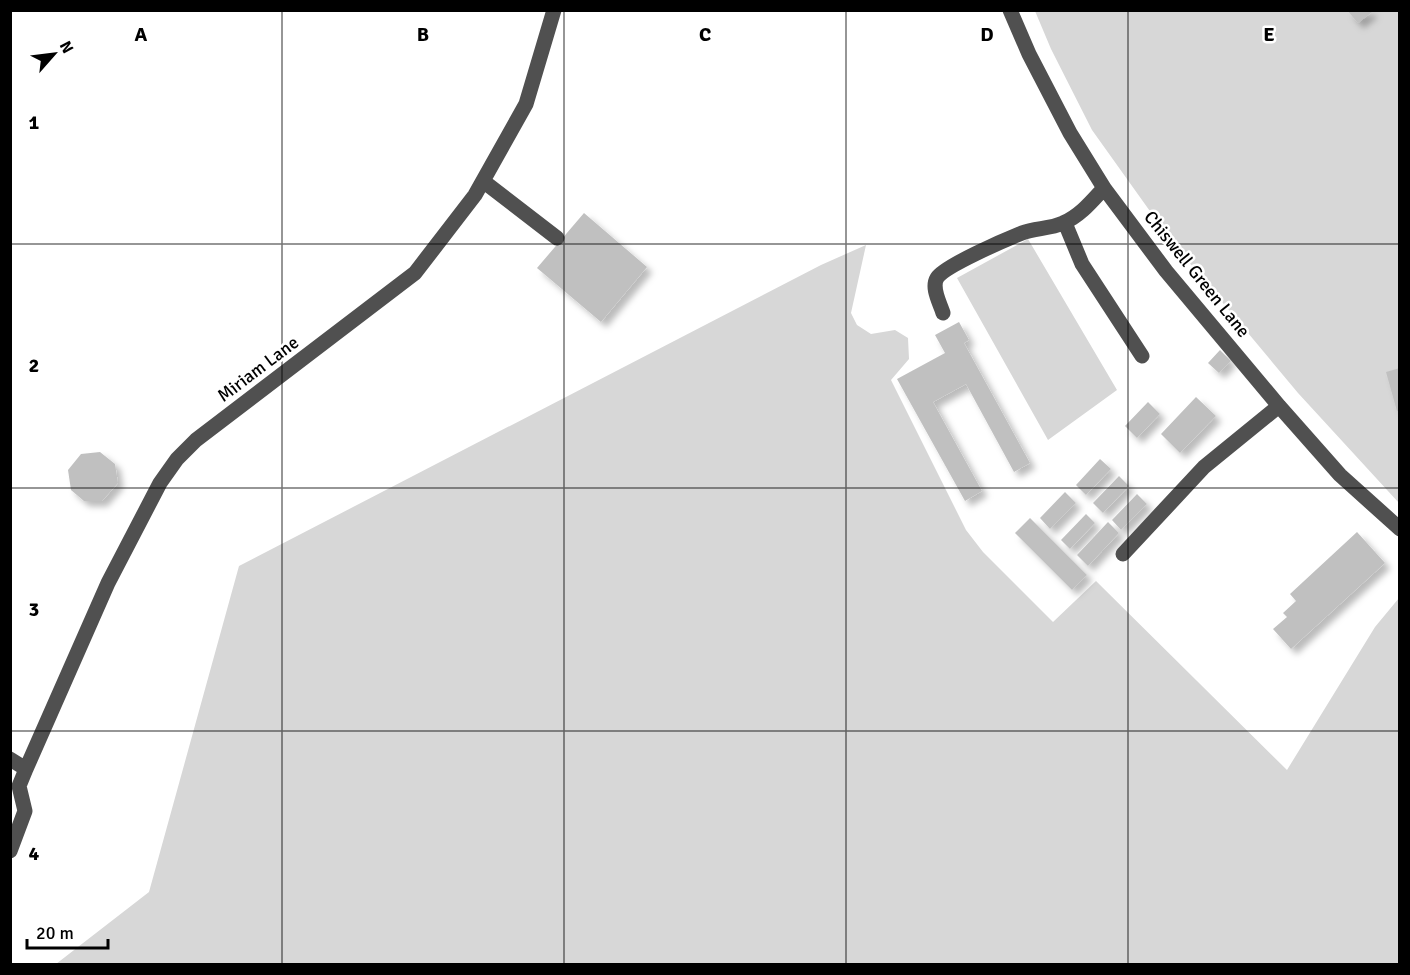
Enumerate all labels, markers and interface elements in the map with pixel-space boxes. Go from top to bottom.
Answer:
text: A [135,22,148,47]
text: B [417,22,429,47]
text: C [699,22,711,47]
text: D [980,22,994,47]
text: E [1263,22,1275,47]
north arrow [24,24,84,84]
text: N [55,38,78,57]
text: 1 [29,110,40,135]
street label: Chiswell Green Lane [1139,206,1255,342]
street label: Miriam Lane [213,331,303,407]
text: 2 [29,353,39,378]
text: 3 [29,597,39,622]
text: 4 [29,841,40,866]
scale bar [27,912,108,950]
text: 20 m [36,922,74,944]

